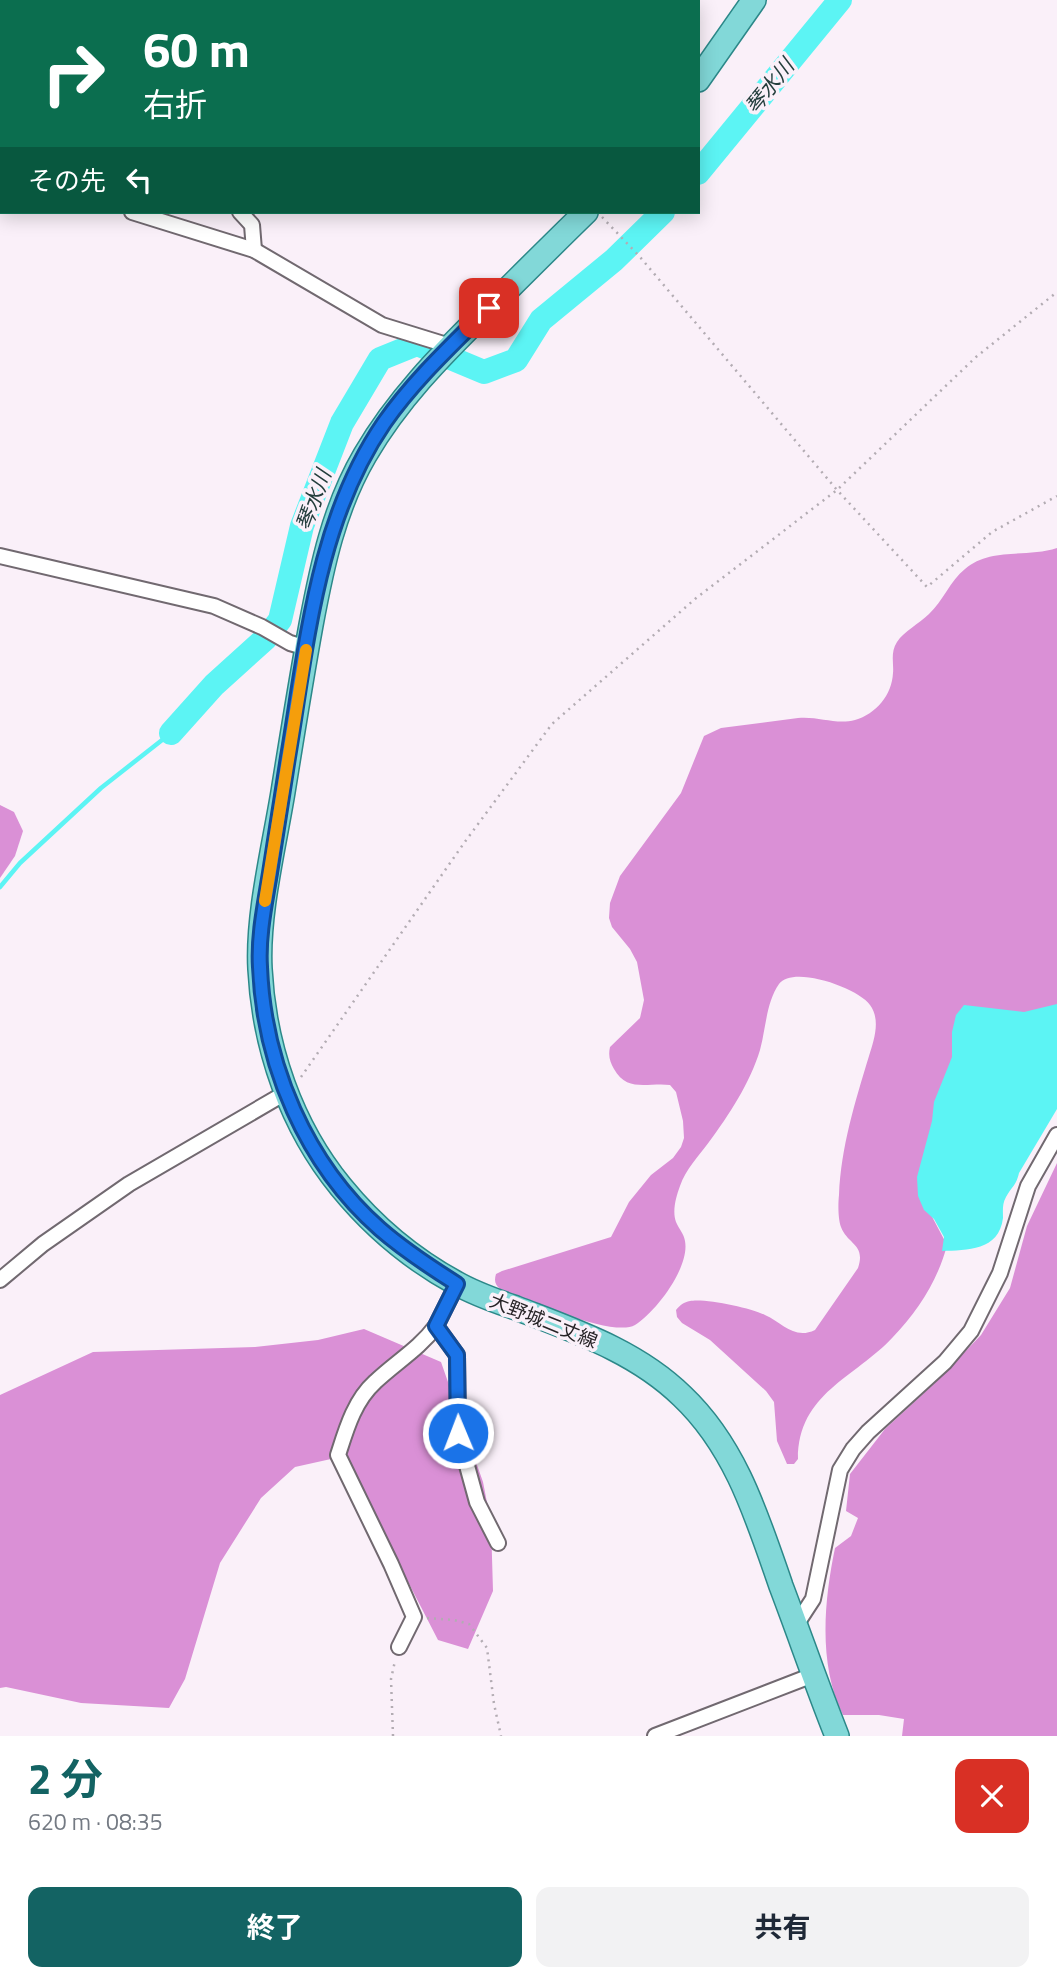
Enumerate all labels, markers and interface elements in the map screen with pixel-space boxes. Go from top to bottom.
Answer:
text: 60 m [143,11,250,86]
icon: right [28,28,119,119]
water label: 琴水川 [737,50,803,121]
text: 右折 [143,80,207,128]
text: その先 [28,161,106,200]
icon: left [120,161,158,199]
pin [459,278,519,338]
icon: arrive [470,289,508,327]
water label: 琴水川 [287,463,339,535]
street label: 大野城二丈線 [486,1285,602,1355]
position arrow [421,1396,495,1470]
text: 2 分 [28,1746,103,1810]
button: close [955,1759,1029,1833]
text: 620 m · 08:35 [28,1804,163,1839]
button: 終了 [28,1887,522,1967]
button: 共有 [536,1887,1029,1967]

